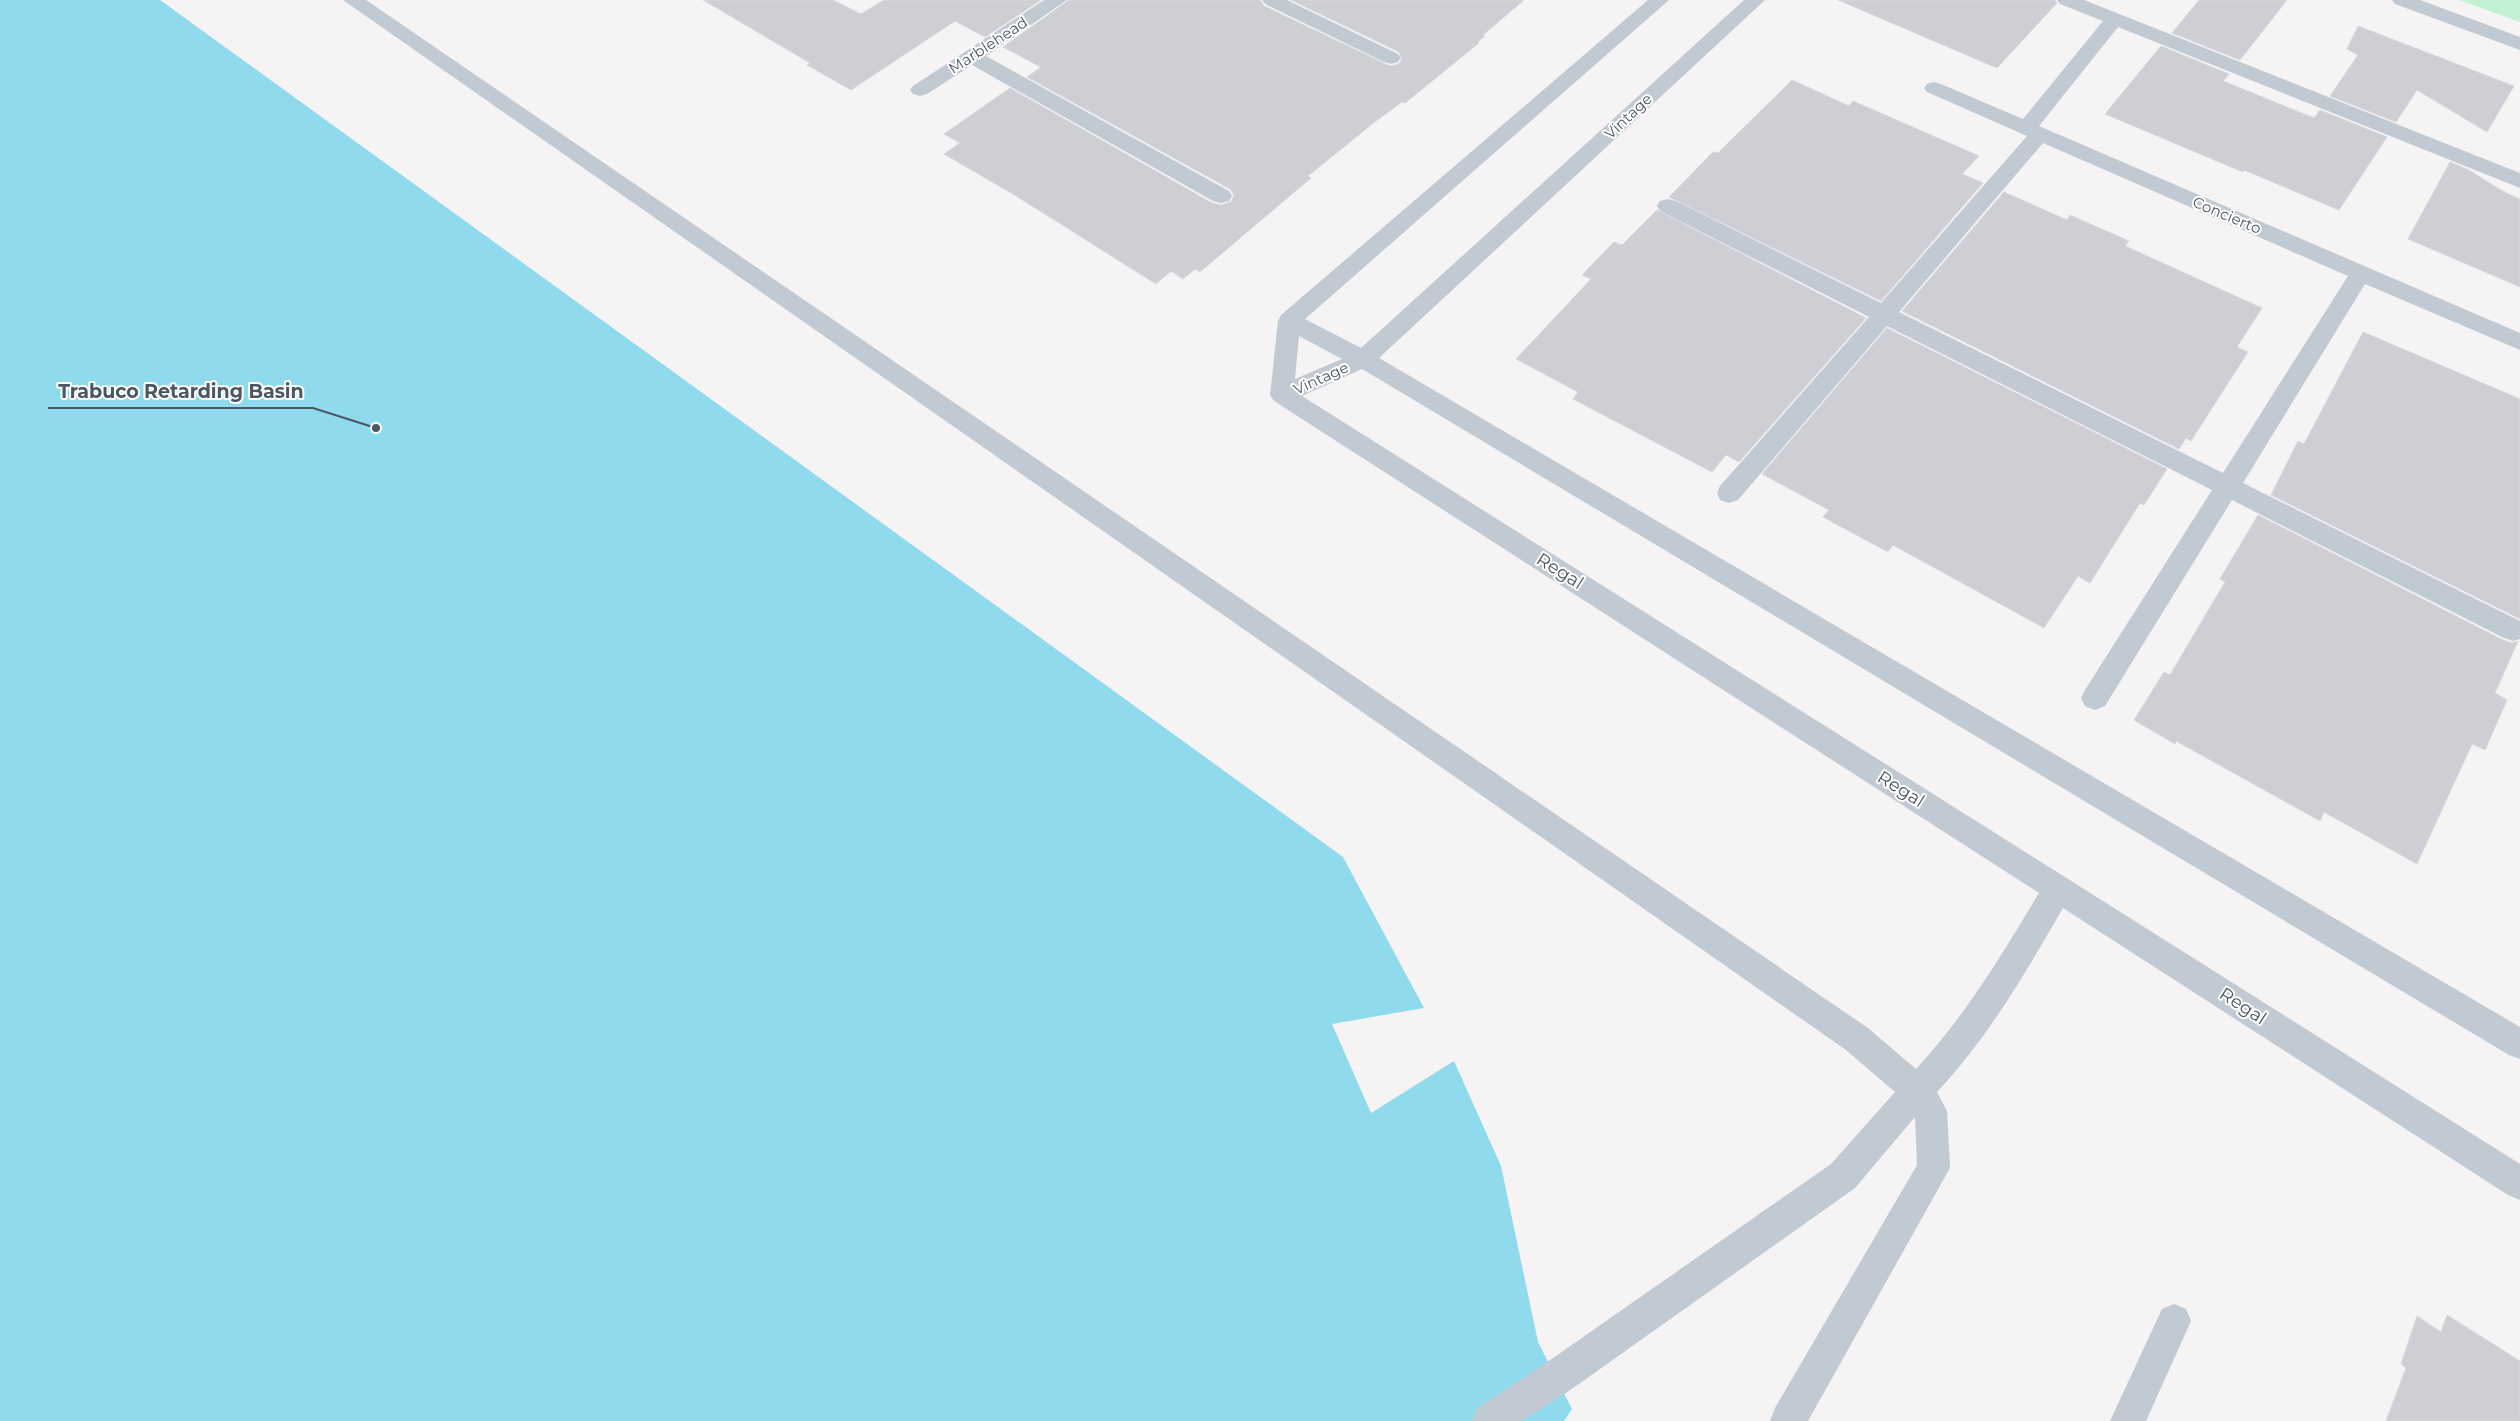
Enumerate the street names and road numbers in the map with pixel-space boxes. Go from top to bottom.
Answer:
street label: Marblehead [945,12,1031,78]
street label: Vintage [1600,89,1656,143]
street label: Concierto [2190,192,2264,238]
street label: Vintage [1290,357,1352,399]
street label: Regal [1532,548,1588,594]
street label: Regal [1873,766,1929,812]
street label: Regal [2215,983,2271,1029]

